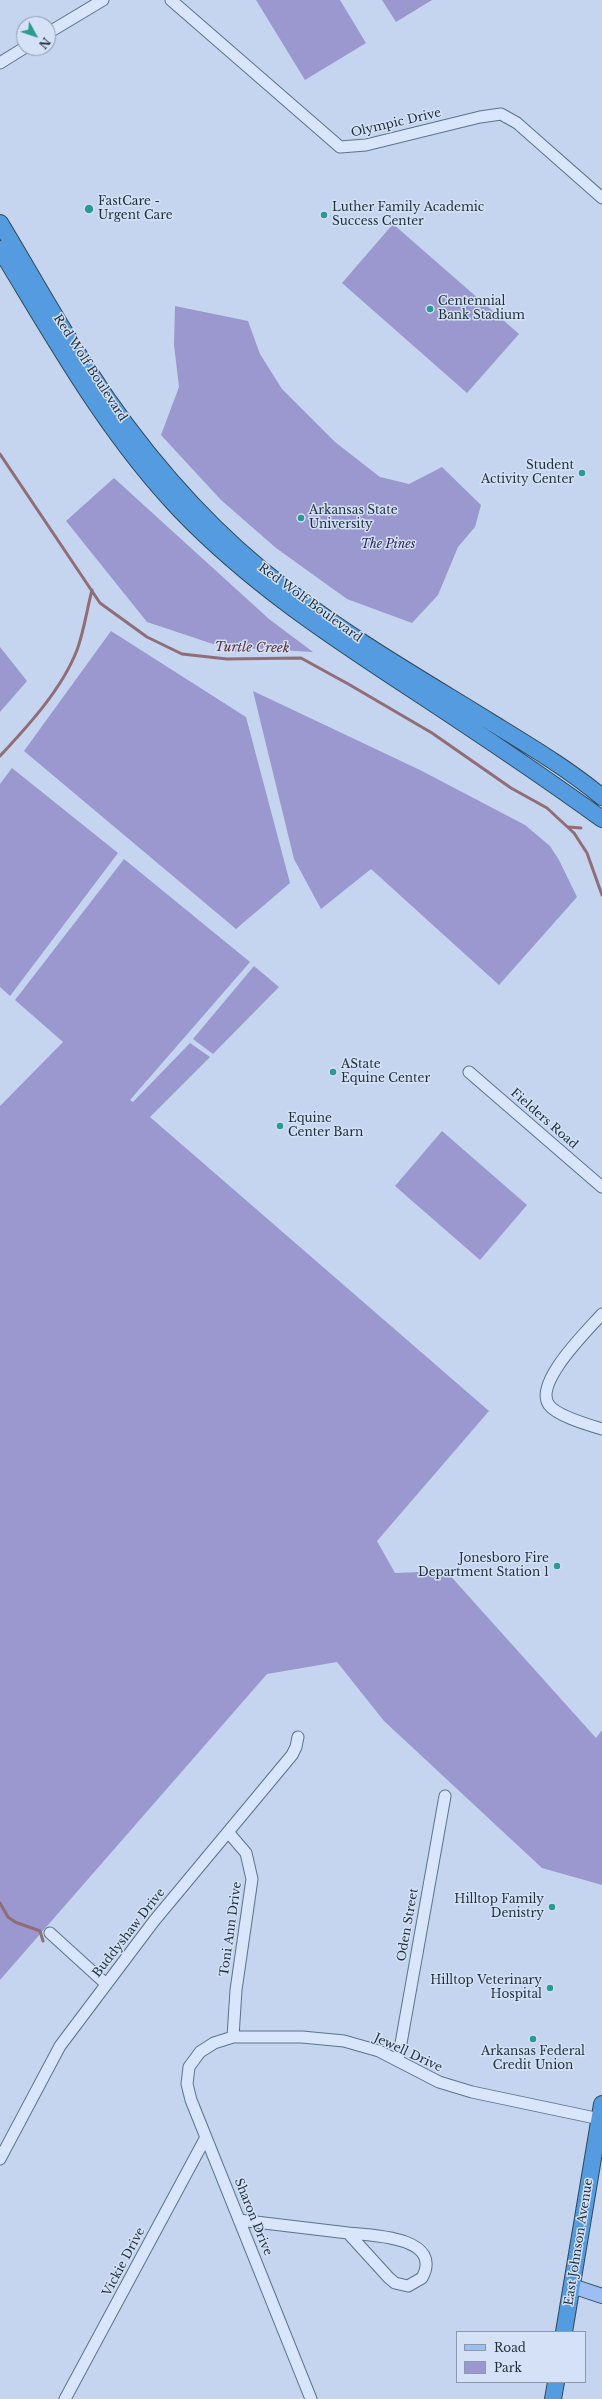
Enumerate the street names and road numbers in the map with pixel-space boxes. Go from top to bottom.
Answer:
street label: Olympic Drive [350,106,442,140]
street label: Red Wolf Boulevard [50,312,130,424]
street label: Red Wolf Boulevard [255,561,365,645]
street label: Fielders Road [507,1086,581,1152]
street label: Toni Ann Drive [217,1881,245,1977]
street label: Buddyshaw Drive [90,1886,168,1980]
street label: Oden Street [394,1887,422,1963]
street label: Jewell Drive [372,2031,444,2075]
street label: Sharon Drive [231,2176,275,2258]
street label: East Johnson Avenue [562,2178,596,2306]
street label: Vickie Drive [100,2225,148,2299]

